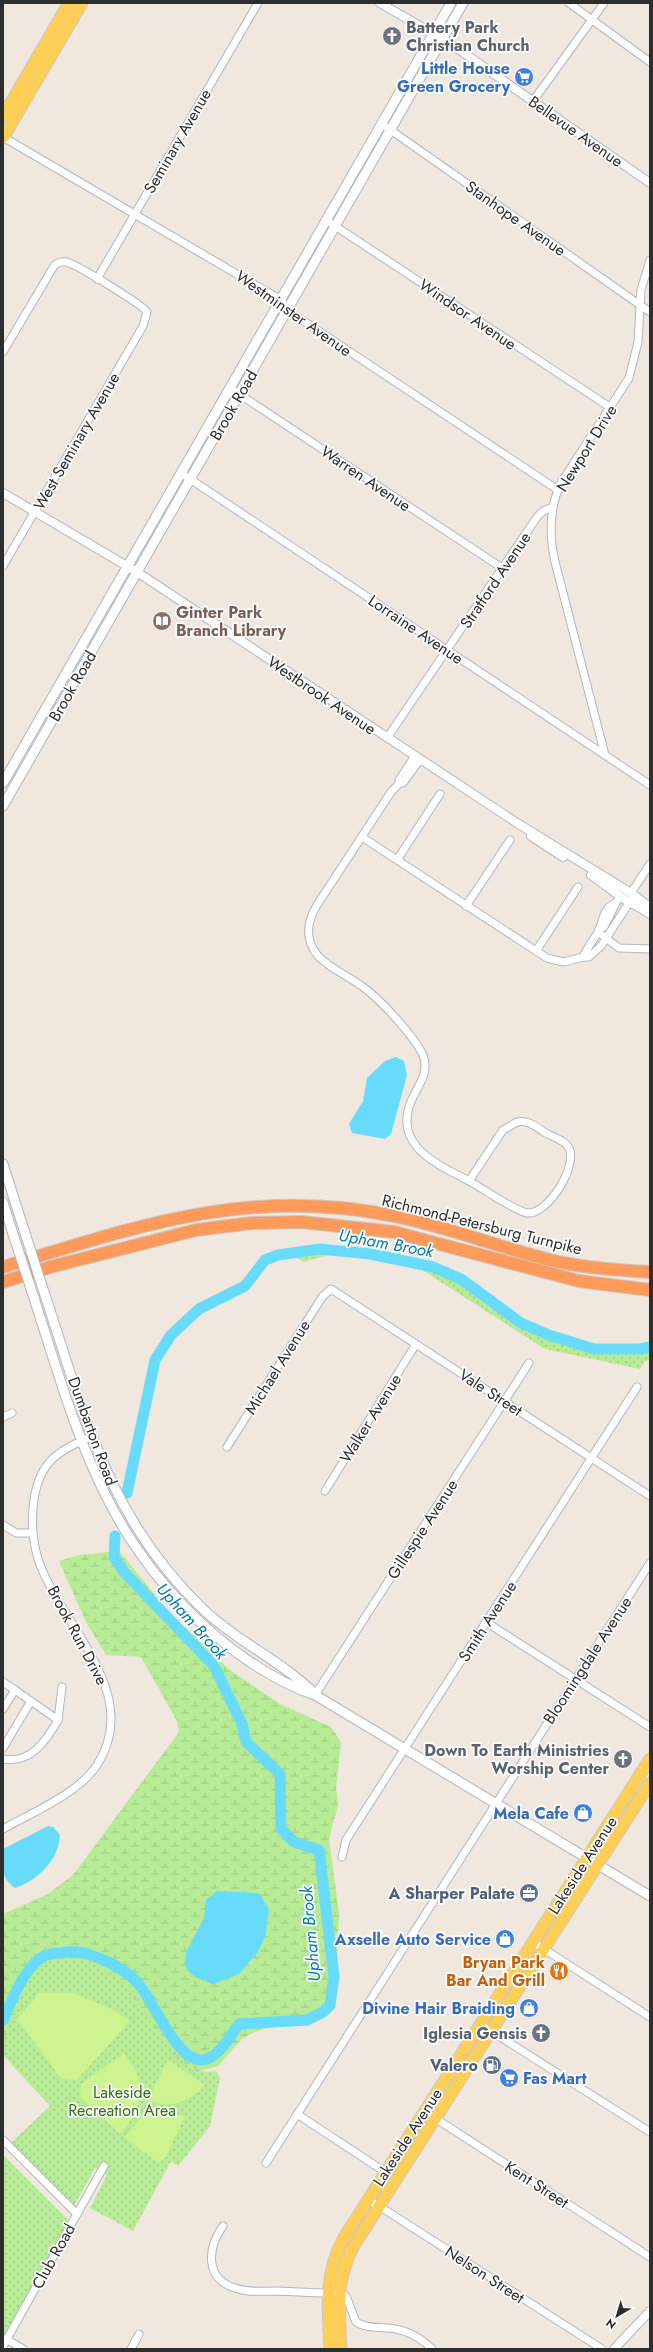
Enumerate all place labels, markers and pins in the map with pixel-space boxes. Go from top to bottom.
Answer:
place label: Battery Park Christian Church [406,16,530,57]
church icon: Battery Park Christian Church [381,25,403,47]
place label: Little House Green Grocery [397,57,511,98]
supermarket icon: Little House Green Grocery [513,66,535,88]
place label: Ginter Park Branch Library [176,601,287,642]
library icon: Ginter Park Branch Library [151,610,173,632]
place label: Down To Earth Ministries Worship Center [424,1739,609,1780]
church icon: Down To Earth Ministries Worship Center [612,1748,634,1770]
place label: Mela Cafe [493,1802,569,1825]
shop icon: Mela Cafe [572,1802,594,1824]
place label: A Sharper Palate [387,1882,515,1905]
office icon: A Sharper Palate [518,1882,540,1904]
place label: Axselle Auto Service [334,1928,491,1951]
shop icon: Axselle Auto Service [494,1928,516,1950]
place label: Bryan Park Bar And Grill [446,1951,546,1992]
restaurant icon: Bryan Park Bar And Grill [548,1960,570,1982]
place label: Divine Hair Braiding [362,1997,515,2020]
shop icon: Divine Hair Braiding [518,1997,540,2019]
place label: Iglesia Gensis [423,2022,527,2045]
church icon: Iglesia Gensis [530,2022,552,2044]
place label: Valero [429,2054,478,2077]
fuel station icon: Valero [481,2054,503,2076]
supermarket icon: Fas Mart [498,2067,520,2089]
place label: Fas Mart [523,2067,588,2090]

